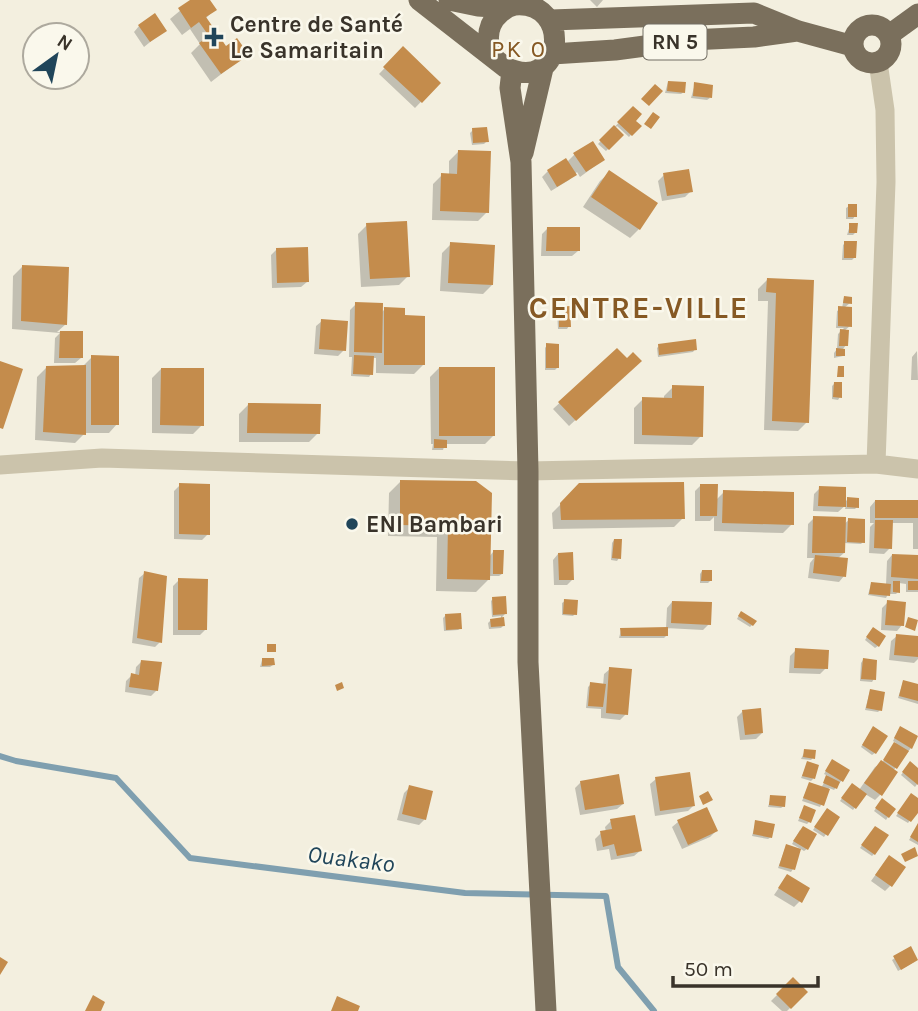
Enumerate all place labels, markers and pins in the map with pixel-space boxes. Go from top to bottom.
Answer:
place label: Centre de Santé Le Samaritain [230,11,403,64]
marker: Centre de Santé Le Samaritain [204,27,224,47]
place label: ENI Bambari [366,511,503,538]
marker: ENI Bambari [344,516,360,532]

